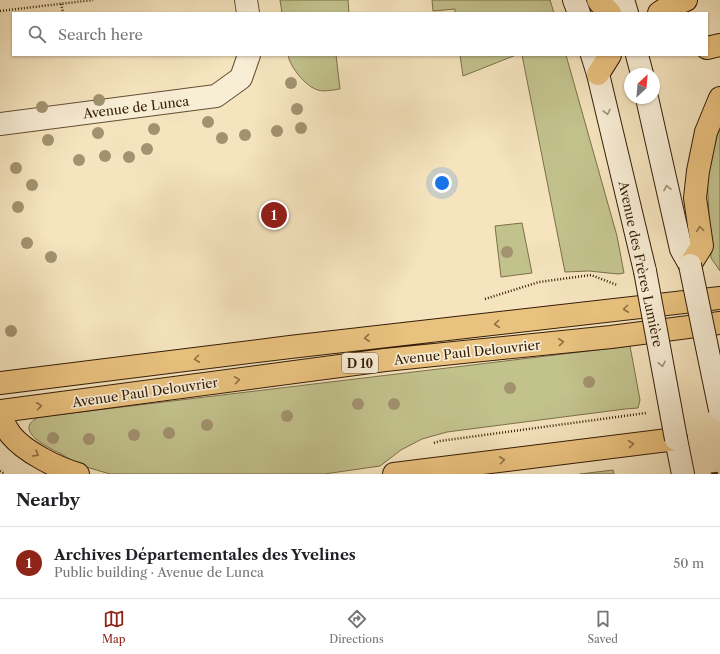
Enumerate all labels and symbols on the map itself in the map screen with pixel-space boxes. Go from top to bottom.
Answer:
north arrow [624,68,660,104]
street label: Avenue de Lunca [81,93,190,122]
one-way arrow [602,109,610,115]
your location [432,173,452,193]
street label: Avenue des Frères Lumière [615,179,666,348]
one-way arrow [664,185,672,191]
pin: 1 [261,200,287,230]
one-way arrow [696,226,705,232]
one-way arrow [623,304,629,313]
one-way arrow [493,319,500,328]
one-way arrow [364,334,370,343]
street label: Avenue Paul Delouvrier [392,336,541,368]
one-way arrow [558,338,564,347]
road number: D 10 [342,353,378,373]
one-way arrow [194,354,200,363]
one-way arrow [658,361,666,367]
street label: Avenue Paul Delouvrier [70,374,219,410]
one-way arrow [234,376,240,385]
one-way arrow [36,402,42,411]
one-way arrow [628,440,634,449]
one-way arrow [32,450,39,457]
one-way arrow [499,456,505,465]

